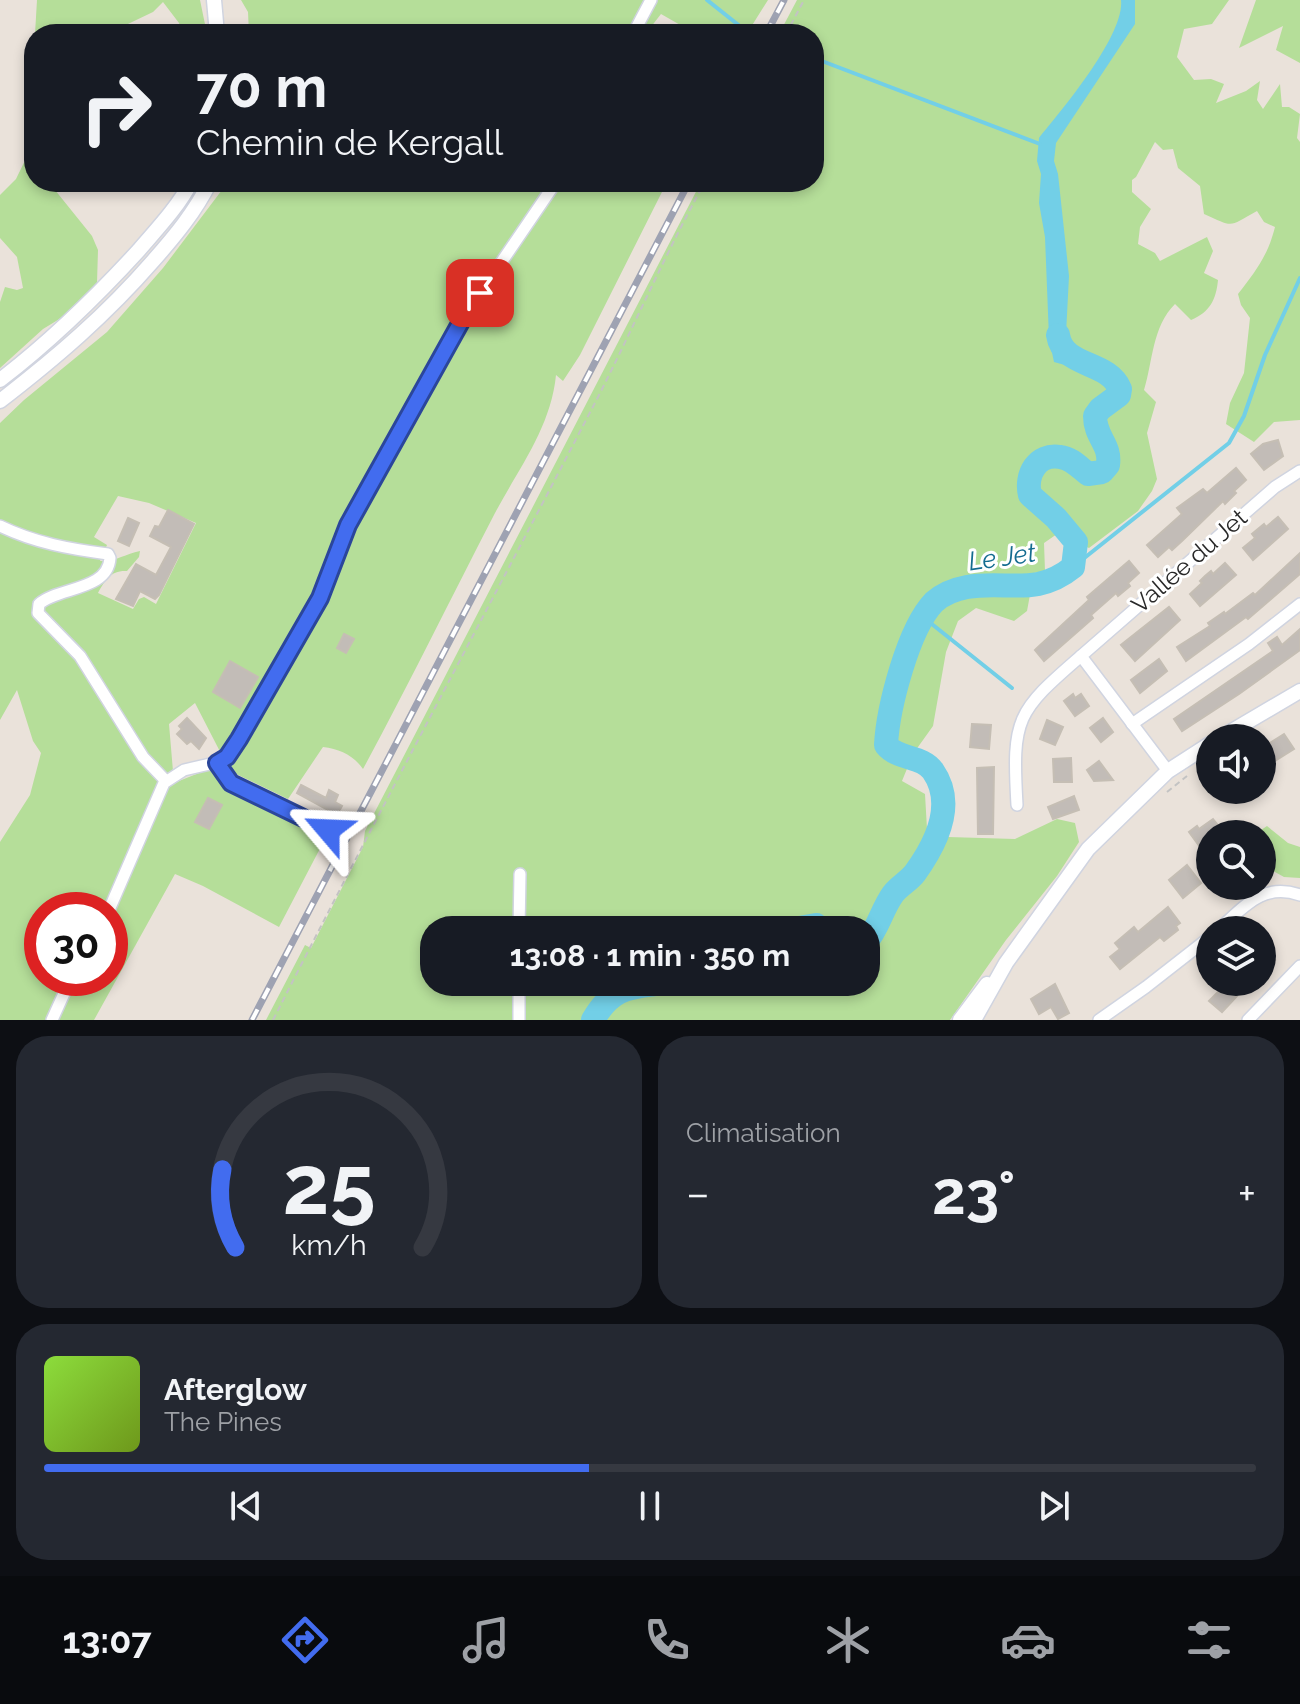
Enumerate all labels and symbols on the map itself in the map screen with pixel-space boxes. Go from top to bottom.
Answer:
pin [446,259,514,327]
street label: Vallée du Jet [1125,503,1253,619]
water label: Le Jet [966,537,1038,577]
position arrow [286,788,370,872]
speed limit sign: 30 [24,892,128,996]

